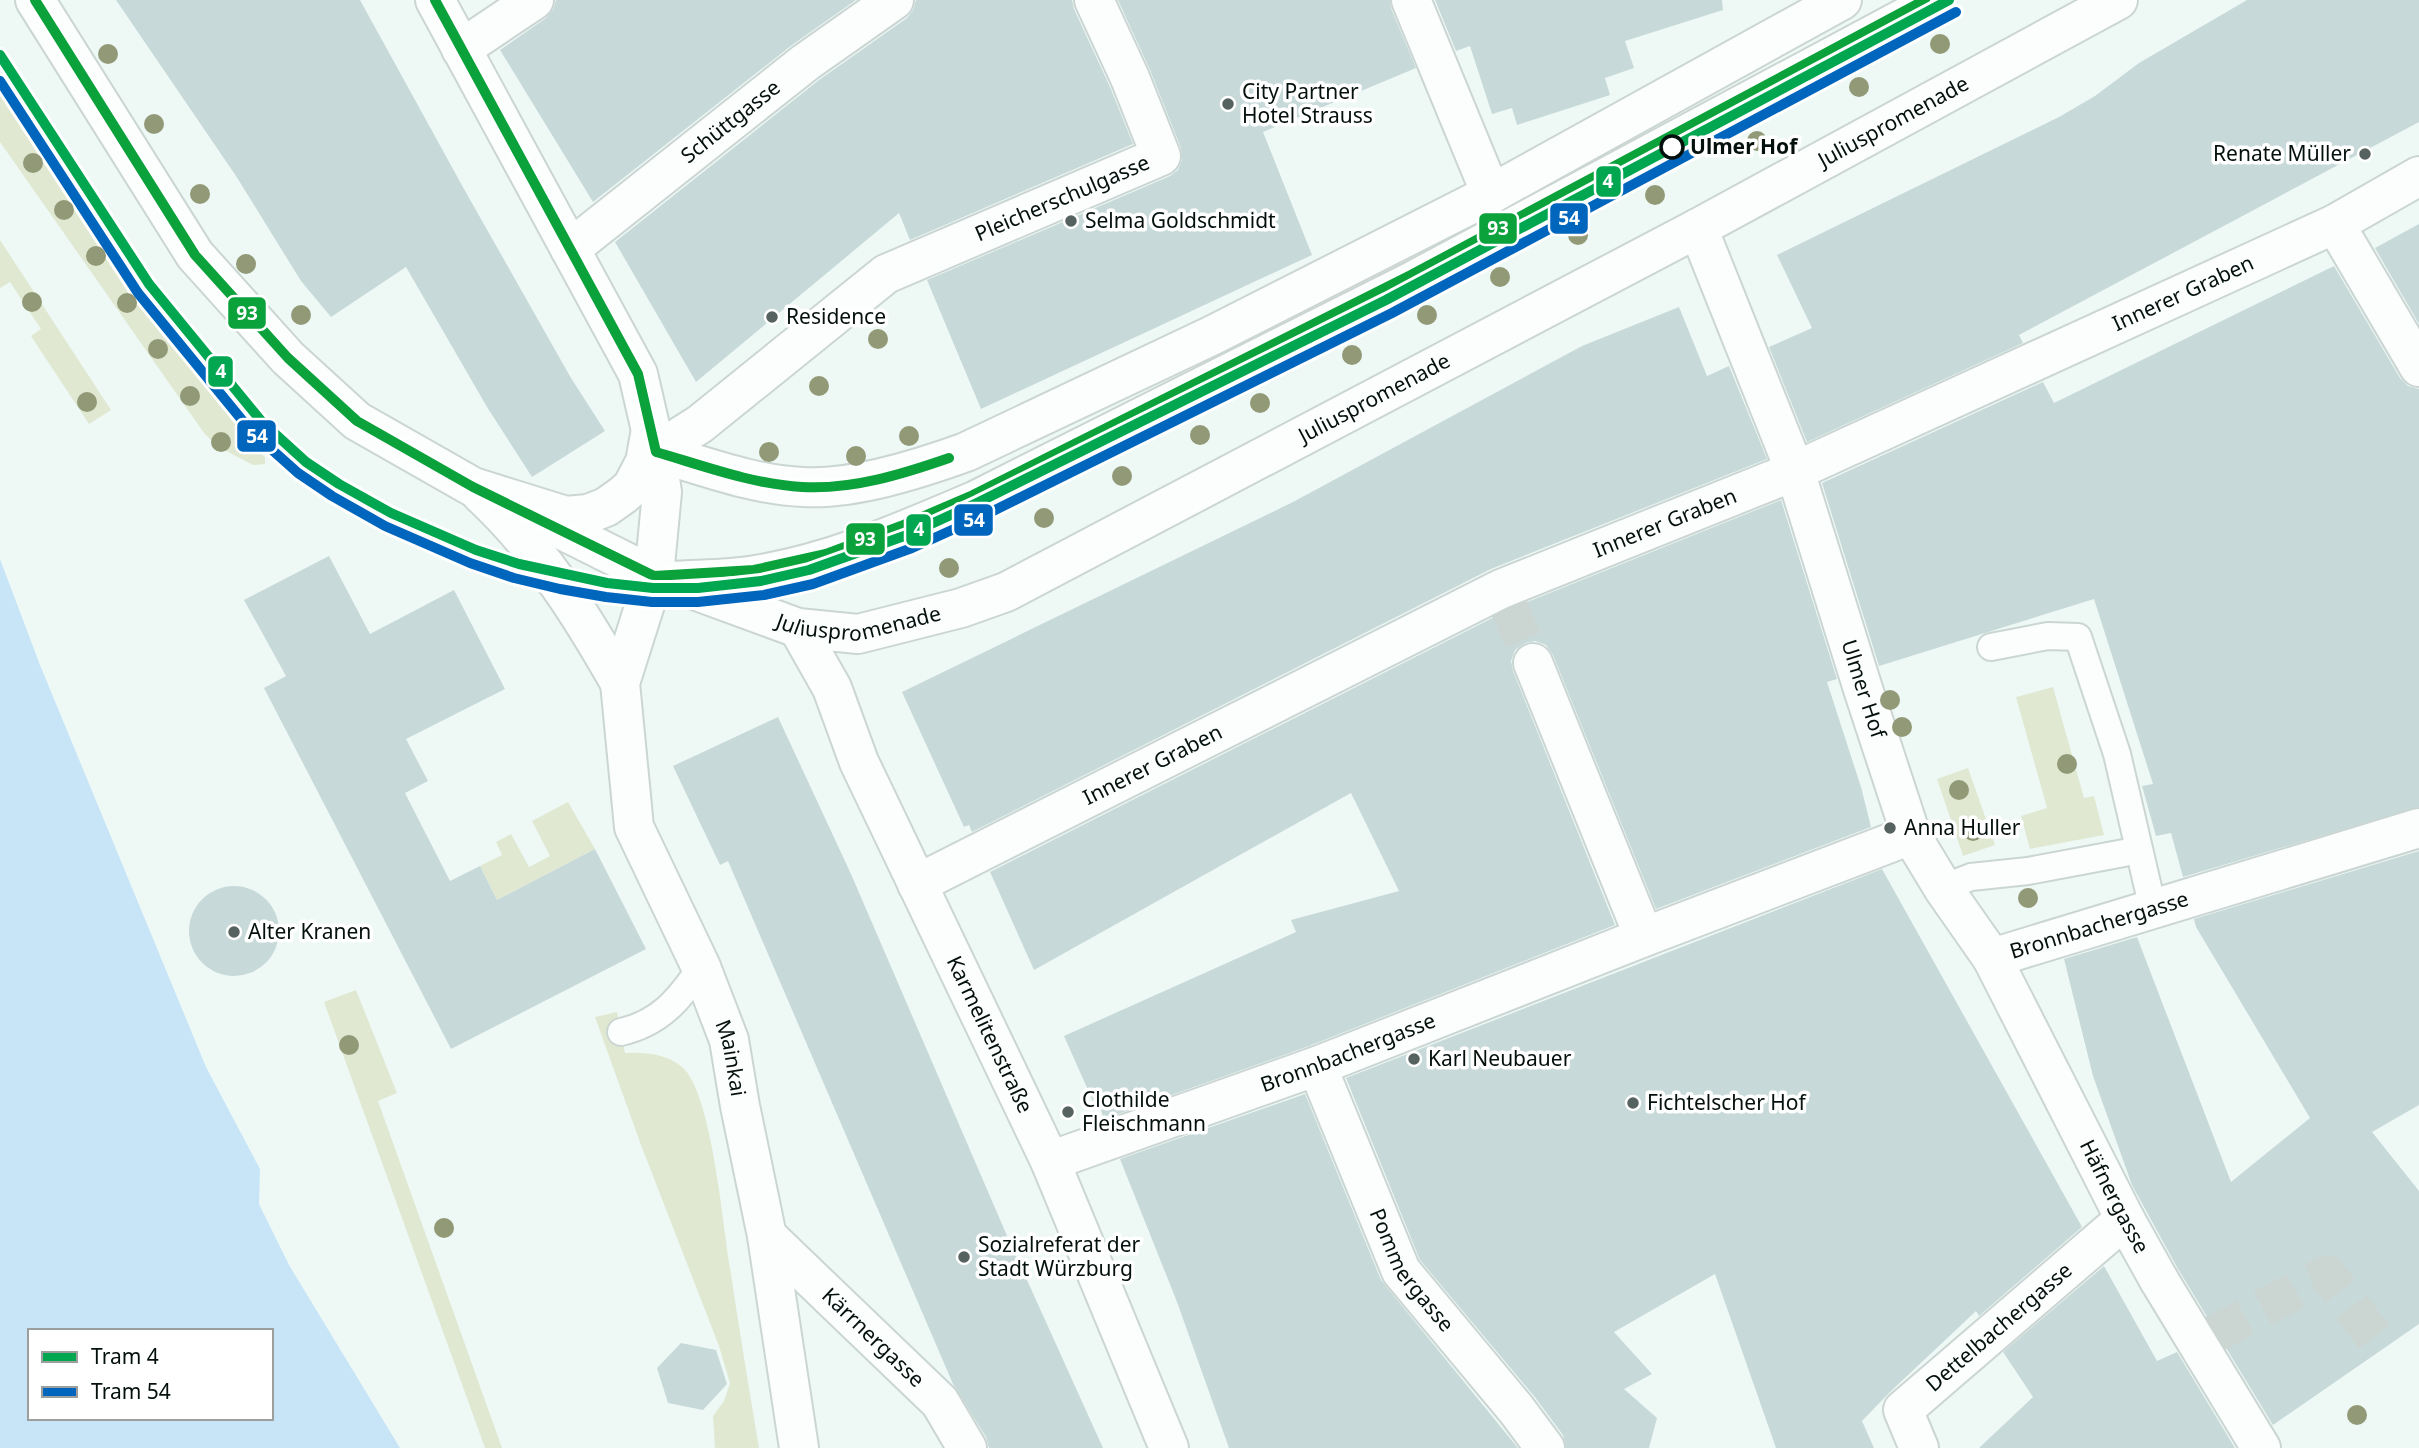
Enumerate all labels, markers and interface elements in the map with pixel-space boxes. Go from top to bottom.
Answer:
street label: Juliuspromenade [1811,69,1973,174]
street label: Schüttgasse [675,73,786,169]
place label: City Partner Hotel Strauss [1242,77,1373,129]
marker: City Partner Hotel Strauss [1220,96,1236,112]
place label: Ulmer Hof [1690,132,1799,160]
marker: Ulmer Hof [1660,135,1684,159]
place label: Renate Müller [2213,139,2351,167]
marker: Renate Müller [2357,146,2373,162]
street label: Pleicherschulgasse [970,148,1154,247]
line badge: 4 [1595,165,1622,198]
text: 4 [1603,168,1614,194]
line badge: 54 [1549,202,1589,235]
text: 54 [1558,205,1580,231]
place label: Selma Goldschmidt [1085,206,1276,234]
line badge: 93 [1478,212,1518,245]
marker: Selma Goldschmidt [1063,213,1079,229]
text: 93 [1487,215,1509,241]
street label: Innerer Graben [2108,248,2258,337]
line badge: 93 [227,296,267,330]
text: 93 [236,300,258,326]
place label: Residence [786,302,886,330]
marker: Residence [764,309,780,325]
street label: Juliuspromenade [1292,346,1455,450]
line badge: 4 [207,355,234,388]
text: 4 [216,358,227,384]
line badge: 54 [236,419,277,453]
text: 54 [246,423,268,449]
street label: Innerer Graben [1589,481,1741,564]
line badge: 54 [953,503,994,537]
text: 54 [963,507,985,533]
line badge: 4 [905,513,932,547]
text: 4 [914,516,925,542]
line badge: 93 [845,522,886,556]
text: 93 [854,526,876,552]
street label: Juliuspromenade [771,599,944,647]
street label: Ulmer Hof [1835,636,1894,743]
street label: Innerer Graben [1078,717,1226,811]
place label: Anna Huller [1904,813,2021,841]
marker: Anna Huller [1882,820,1898,836]
street label: Bronnbachergasse [2006,884,2192,965]
place label: Alter Kranen [248,917,371,945]
marker: Alter Kranen [226,924,242,940]
street label: Karmelitenstraße [941,951,1040,1117]
street label: Bronnbachergasse [1256,1006,1439,1098]
street label: Mainkai [709,1015,753,1098]
place label: Karl Neubauer [1428,1044,1572,1072]
marker: Karl Neubauer [1406,1051,1422,1067]
place label: Clothilde Fleischmann [1082,1085,1206,1137]
place label: Fichtelscher Hof [1647,1088,1808,1116]
marker: Fichtelscher Hof [1625,1095,1641,1111]
marker: Clothilde Fleischmann [1060,1104,1076,1120]
street label: Häfnergasse [2074,1134,2156,1258]
street label: Pommergasse [1364,1204,1461,1337]
place label: Sozialreferat der Stadt Würzburg [978,1230,1141,1282]
marker: Sozialreferat der Stadt Würzburg [956,1249,972,1265]
street label: Dettelbachergasse [1919,1256,2077,1397]
street label: Kärrnergasse [816,1281,931,1393]
legend [28,1329,273,1420]
text: Tram 4 [91,1342,159,1370]
text: Tram 54 [91,1377,171,1405]

